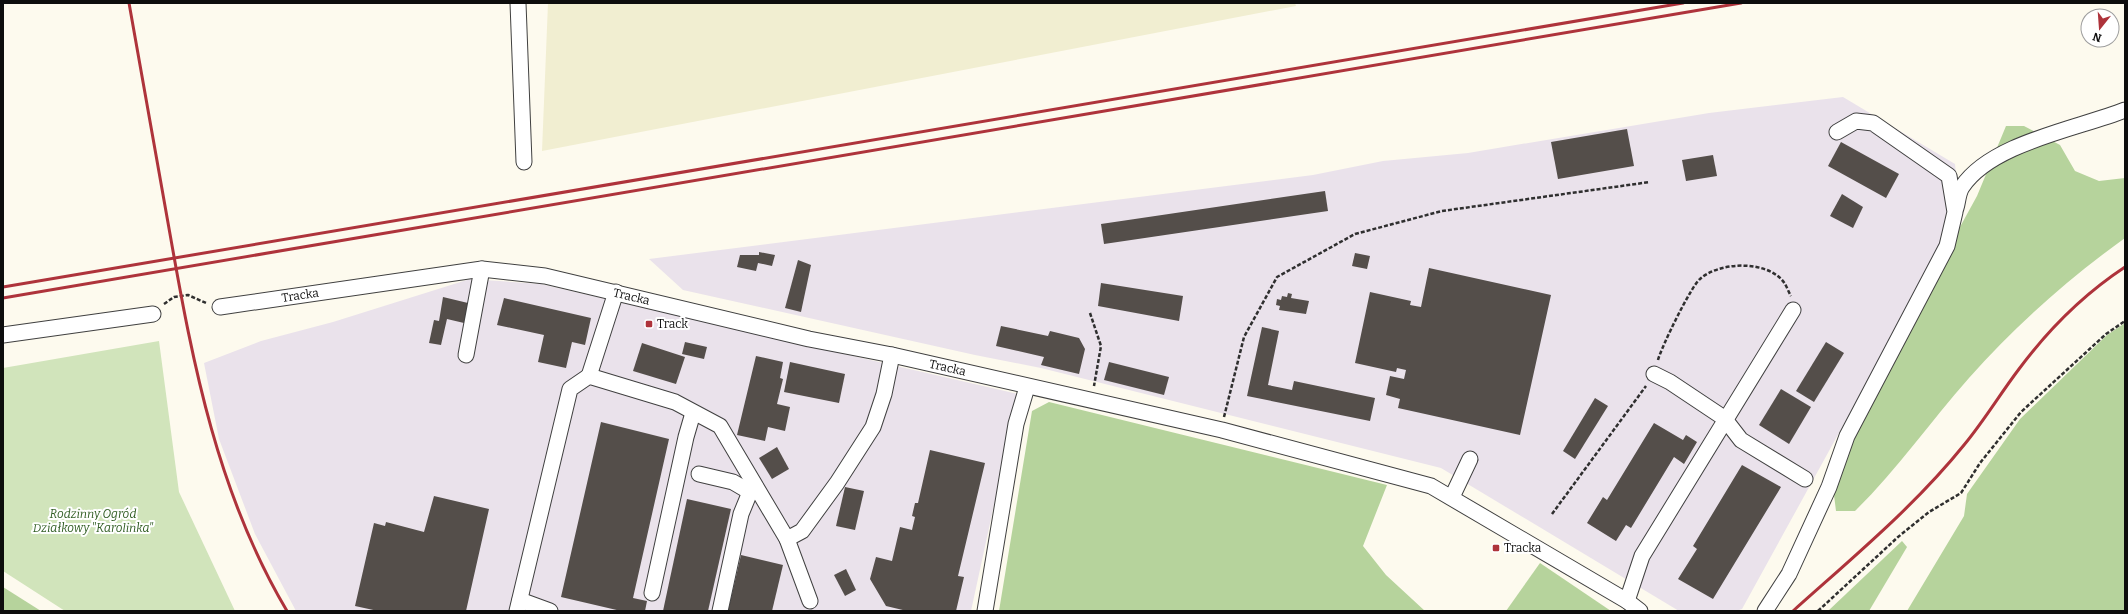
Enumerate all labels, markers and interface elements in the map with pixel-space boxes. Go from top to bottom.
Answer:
north arrow [2080,8,2120,48]
text: N [2091,29,2103,45]
street label: Tracka [612,285,652,308]
street label: Tracka [281,286,320,305]
place label: Track [657,317,688,331]
marker: Track [644,319,654,329]
street label: Tracka [928,357,968,379]
park label: Rodzinny Ogród Działkowy "Karolinka" [33,507,154,535]
place label: Tracka [1504,541,1542,555]
marker: Tracka [1491,543,1501,553]

